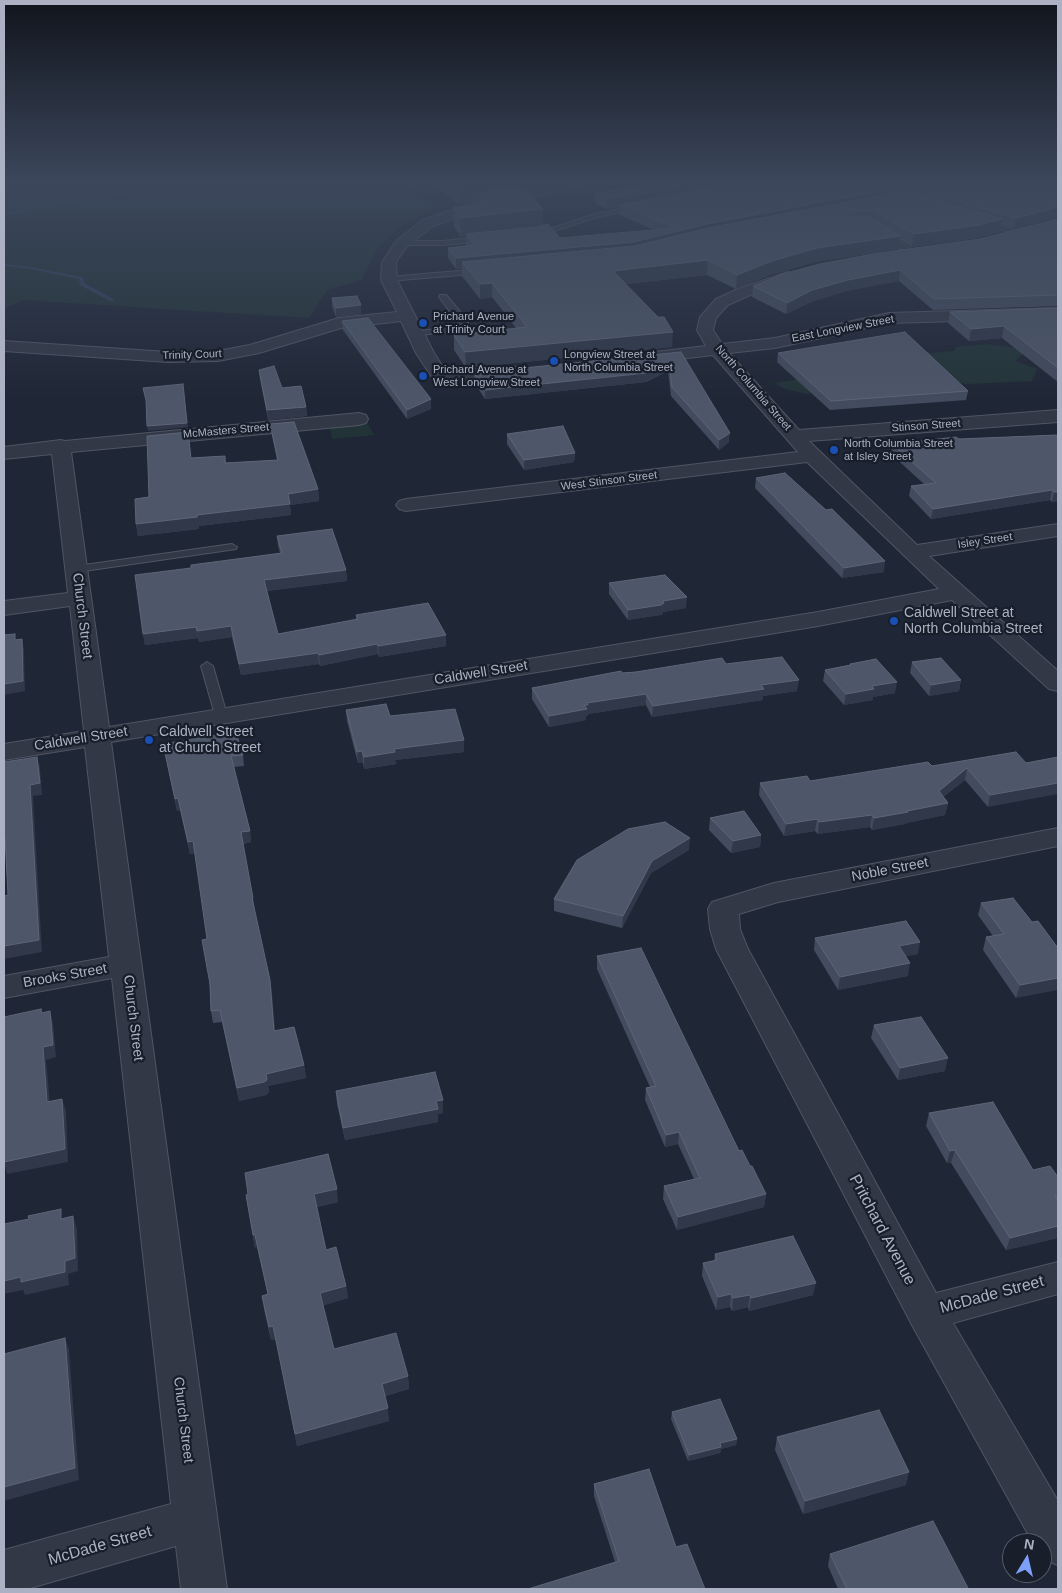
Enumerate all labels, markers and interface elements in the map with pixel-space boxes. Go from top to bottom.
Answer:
place label: Prichard Avenue at Trinity Court [433,310,514,336]
street label: East Longview Street [791,313,895,345]
marker: Prichard Avenue at Trinity Court [417,317,429,329]
street label: North Columbia Street [712,343,794,433]
street label: Trinity Court [162,347,222,363]
place label: Longview Street at North Columbia Street [564,348,673,374]
marker: Longview Street at North Columbia Street [548,355,560,367]
place label: Prichard Avenue at West Longview Street [433,363,540,389]
marker: Prichard Avenue at West Longview Street [417,370,429,382]
street label: Stinson Street [891,417,961,435]
street label: McMasters Street [182,421,270,441]
place label: North Columbia Street at Isley Street [844,437,953,463]
marker: North Columbia Street at Isley Street [828,444,840,456]
street label: West Stinson Street [560,469,658,493]
street label: Isley Street [957,530,1013,552]
street label: Church Street [68,572,96,660]
place label: Caldwell Street at North Columbia Street [904,605,1043,638]
marker: Caldwell Street at North Columbia Street [888,615,900,627]
street label: Caldwell Street [433,657,529,689]
street label: Caldwell Street [33,723,129,755]
place label: Caldwell Street at Church Street [159,724,261,756]
marker: Caldwell Street at Church Street [143,734,155,746]
street label: Noble Street [850,854,930,886]
street label: Brooks Street [22,960,108,992]
street label: Church Street [119,974,147,1062]
street label: Pritchard Avenue [845,1171,919,1289]
street label: McDade Street [938,1272,1046,1318]
street label: Church Street [169,1376,197,1464]
street label: McDade Street [46,1522,154,1570]
north arrow [1002,1533,1052,1583]
text: N [1023,1535,1035,1553]

